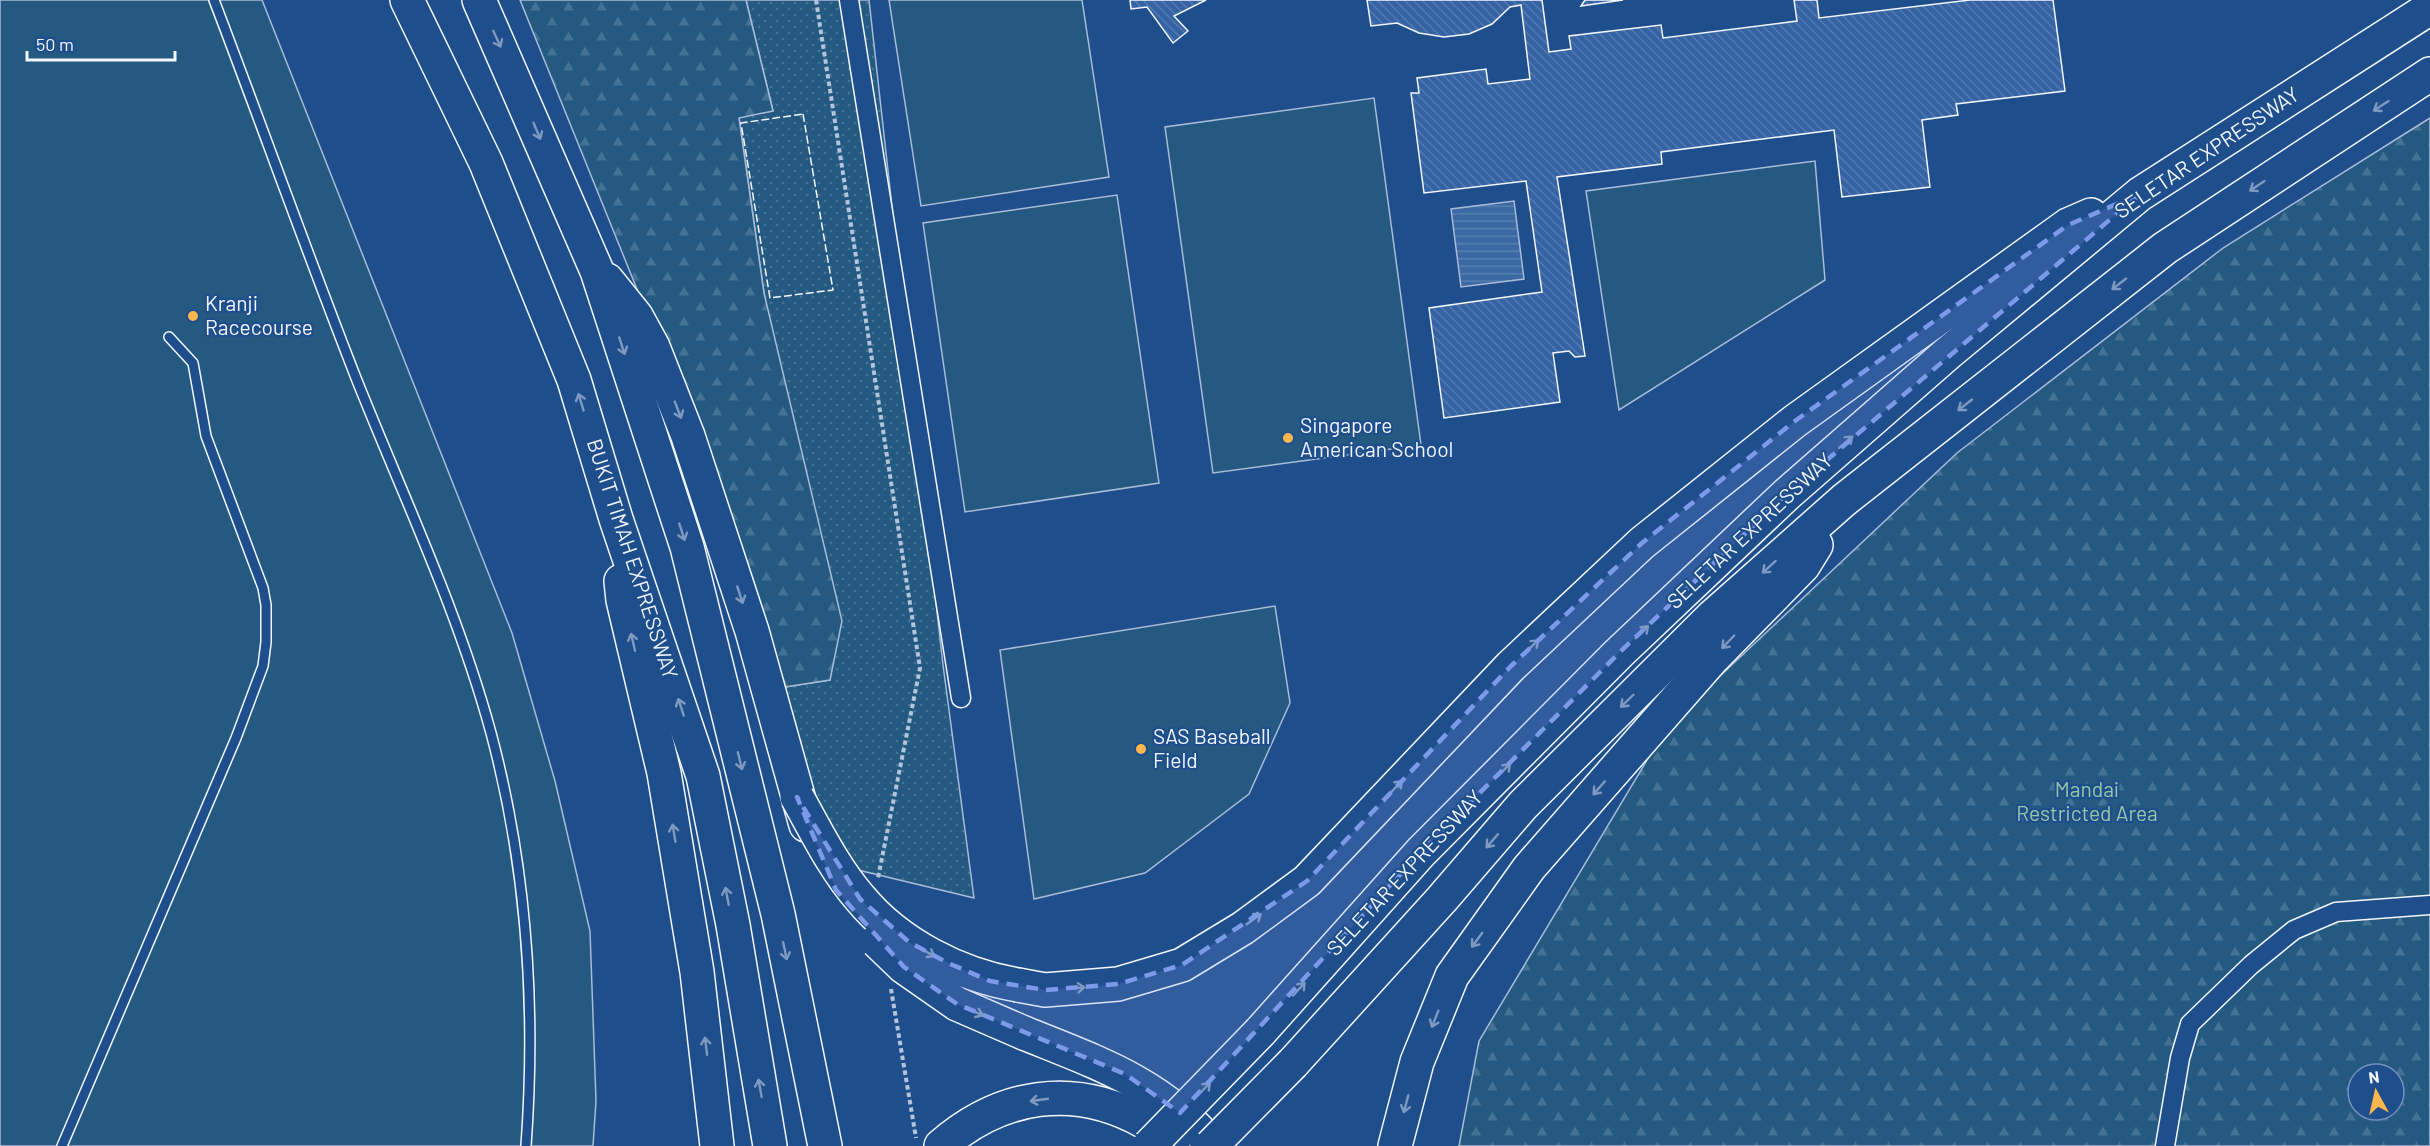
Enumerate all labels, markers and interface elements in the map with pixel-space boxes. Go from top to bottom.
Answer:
scale bar [27,24,176,62]
one-way arrow [491,29,503,47]
text: 50 m [36,33,74,55]
street label: SELETAR EXPRESSWAY [2109,81,2303,223]
one-way arrow [2373,100,2390,112]
one-way arrow [532,121,543,140]
one-way arrow [2249,180,2266,192]
one-way arrow [2111,278,2127,291]
place label: Kranji Racecourse [205,290,313,339]
marker: Kranji Racecourse [186,309,200,323]
one-way arrow [617,336,628,355]
one-way arrow [575,393,586,412]
one-way arrow [1958,398,1974,411]
one-way arrow [673,401,684,419]
place label: Singapore American School [1300,412,1453,461]
marker: Singapore American School [1281,431,1295,445]
street label: BUKIT TIMAH EXPRESSWAY [583,435,684,682]
one-way arrow [1838,435,1853,449]
street label: SELETAR EXPRESSWAY [1661,447,1837,613]
one-way arrow [677,522,688,541]
one-way arrow [1762,560,1777,574]
one-way arrow [735,585,746,604]
one-way arrow [1634,625,1649,639]
one-way arrow [627,633,638,652]
one-way arrow [1721,635,1736,650]
one-way arrow [1524,639,1539,654]
one-way arrow [1620,693,1635,708]
one-way arrow [674,698,685,717]
place label: SAS Baseball Field [1153,723,1271,772]
marker: SAS Baseball Field [1134,742,1148,756]
one-way arrow [735,752,746,771]
one-way arrow [1496,762,1511,777]
park label: Mandai Restricted Area [2016,776,2158,825]
one-way arrow [1389,779,1403,794]
one-way arrow [1592,780,1606,795]
street label: SELETAR EXPRESSWAY [1321,784,1487,960]
one-way arrow [668,823,679,843]
one-way arrow [1485,833,1499,848]
one-way arrow [721,887,732,906]
one-way arrow [1246,913,1262,926]
one-way arrow [1471,932,1484,948]
one-way arrow [780,941,791,960]
one-way arrow [918,946,935,958]
one-way arrow [1292,981,1306,996]
one-way arrow [1065,982,1085,993]
one-way arrow [965,1007,984,1018]
one-way arrow [1428,1010,1439,1028]
one-way arrow [700,1037,711,1057]
north arrow [2346,1062,2406,1122]
text: N [2367,1067,2380,1087]
one-way arrow [755,1079,766,1099]
one-way arrow [1197,1082,1211,1097]
one-way arrow [1029,1094,1049,1105]
one-way arrow [1400,1094,1411,1113]

